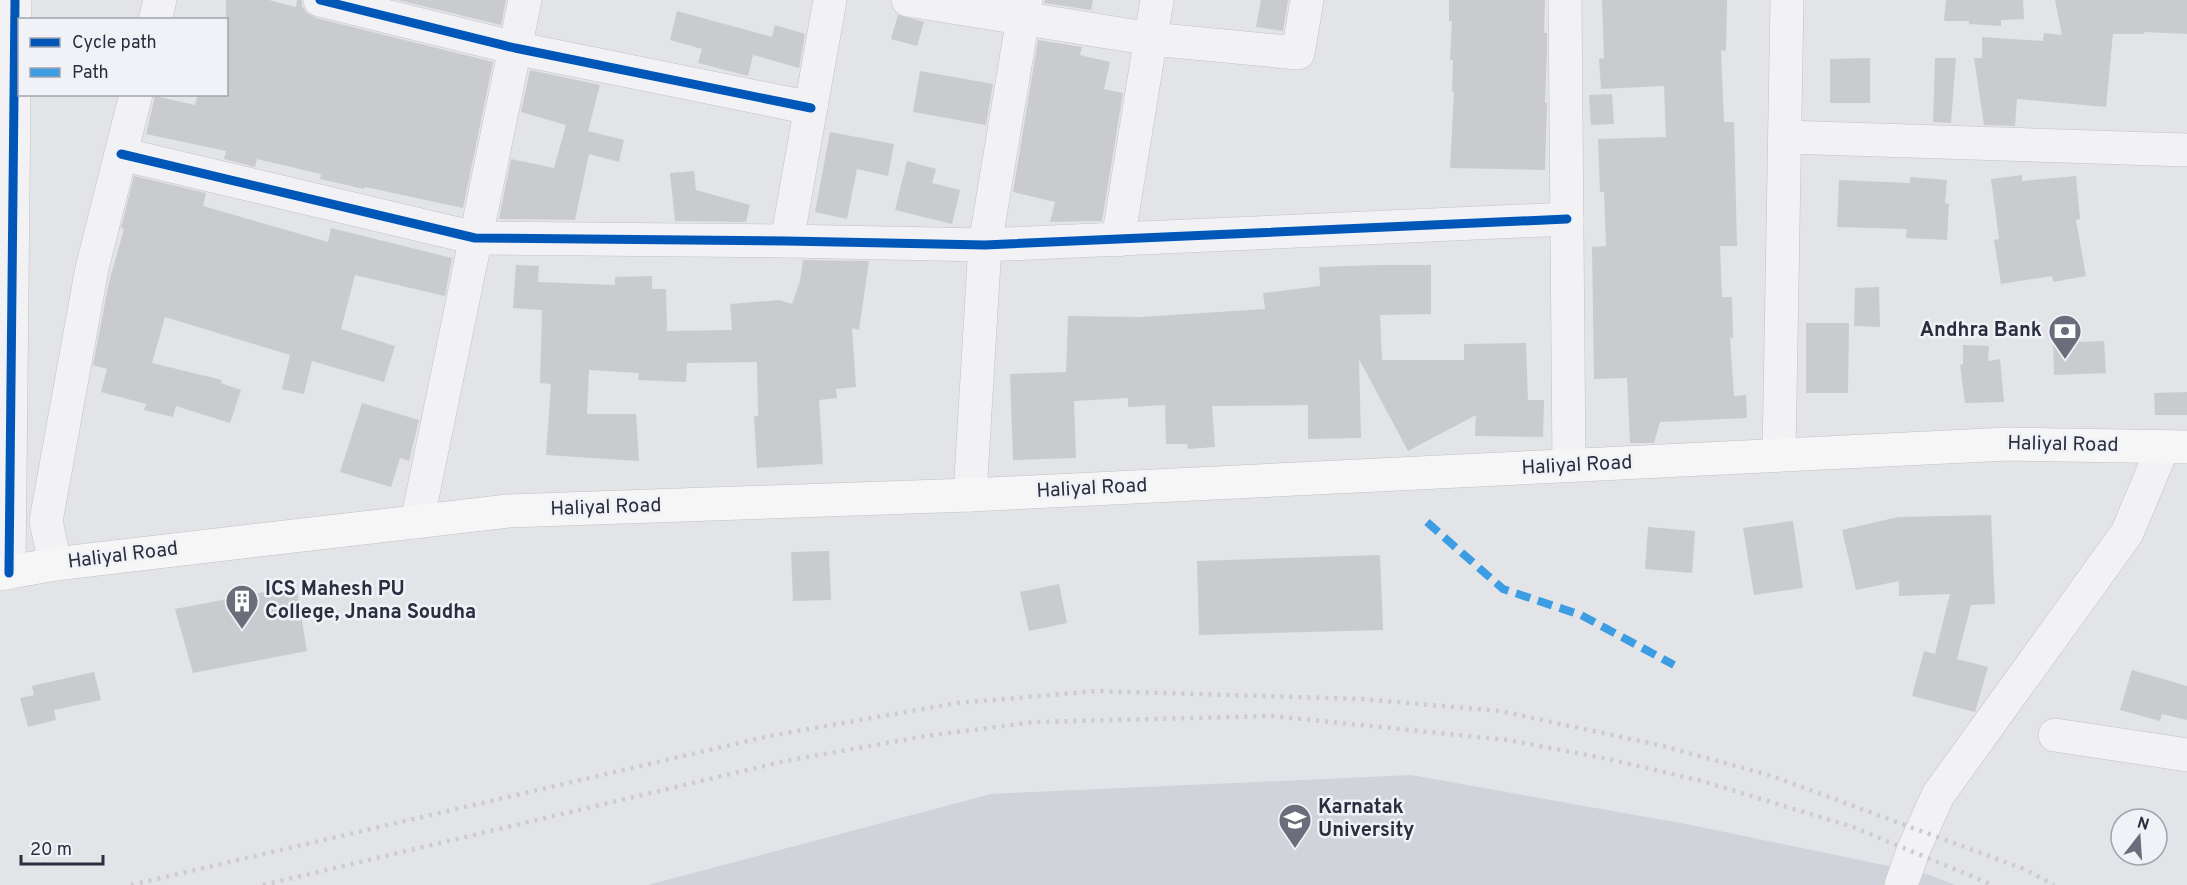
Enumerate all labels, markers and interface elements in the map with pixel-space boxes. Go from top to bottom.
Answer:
legend [18,18,228,96]
text: Cycle path [72,32,157,55]
text: Path [72,62,109,85]
bank icon: Andhra Bank [2047,313,2083,360]
place label: Andhra Bank [1920,318,2042,344]
street label: Haliyal Road [2007,431,2119,459]
street label: Haliyal Road [1521,450,1633,482]
street label: Haliyal Road [1036,473,1148,505]
street label: Haliyal Road [550,493,662,523]
street label: Haliyal Road [66,536,180,576]
place label: ICS Mahesh PU College, Jnana Soudha [265,577,476,626]
building icon: ICS Mahesh PU College, Jnana Soudha [224,583,260,630]
place label: Karnatak University [1318,795,1414,844]
school or university icon: Karnatak University [1277,802,1313,849]
north arrow [2109,807,2169,867]
text: N [2134,813,2151,836]
scale bar [21,828,104,866]
text: 20 m [30,839,72,862]

